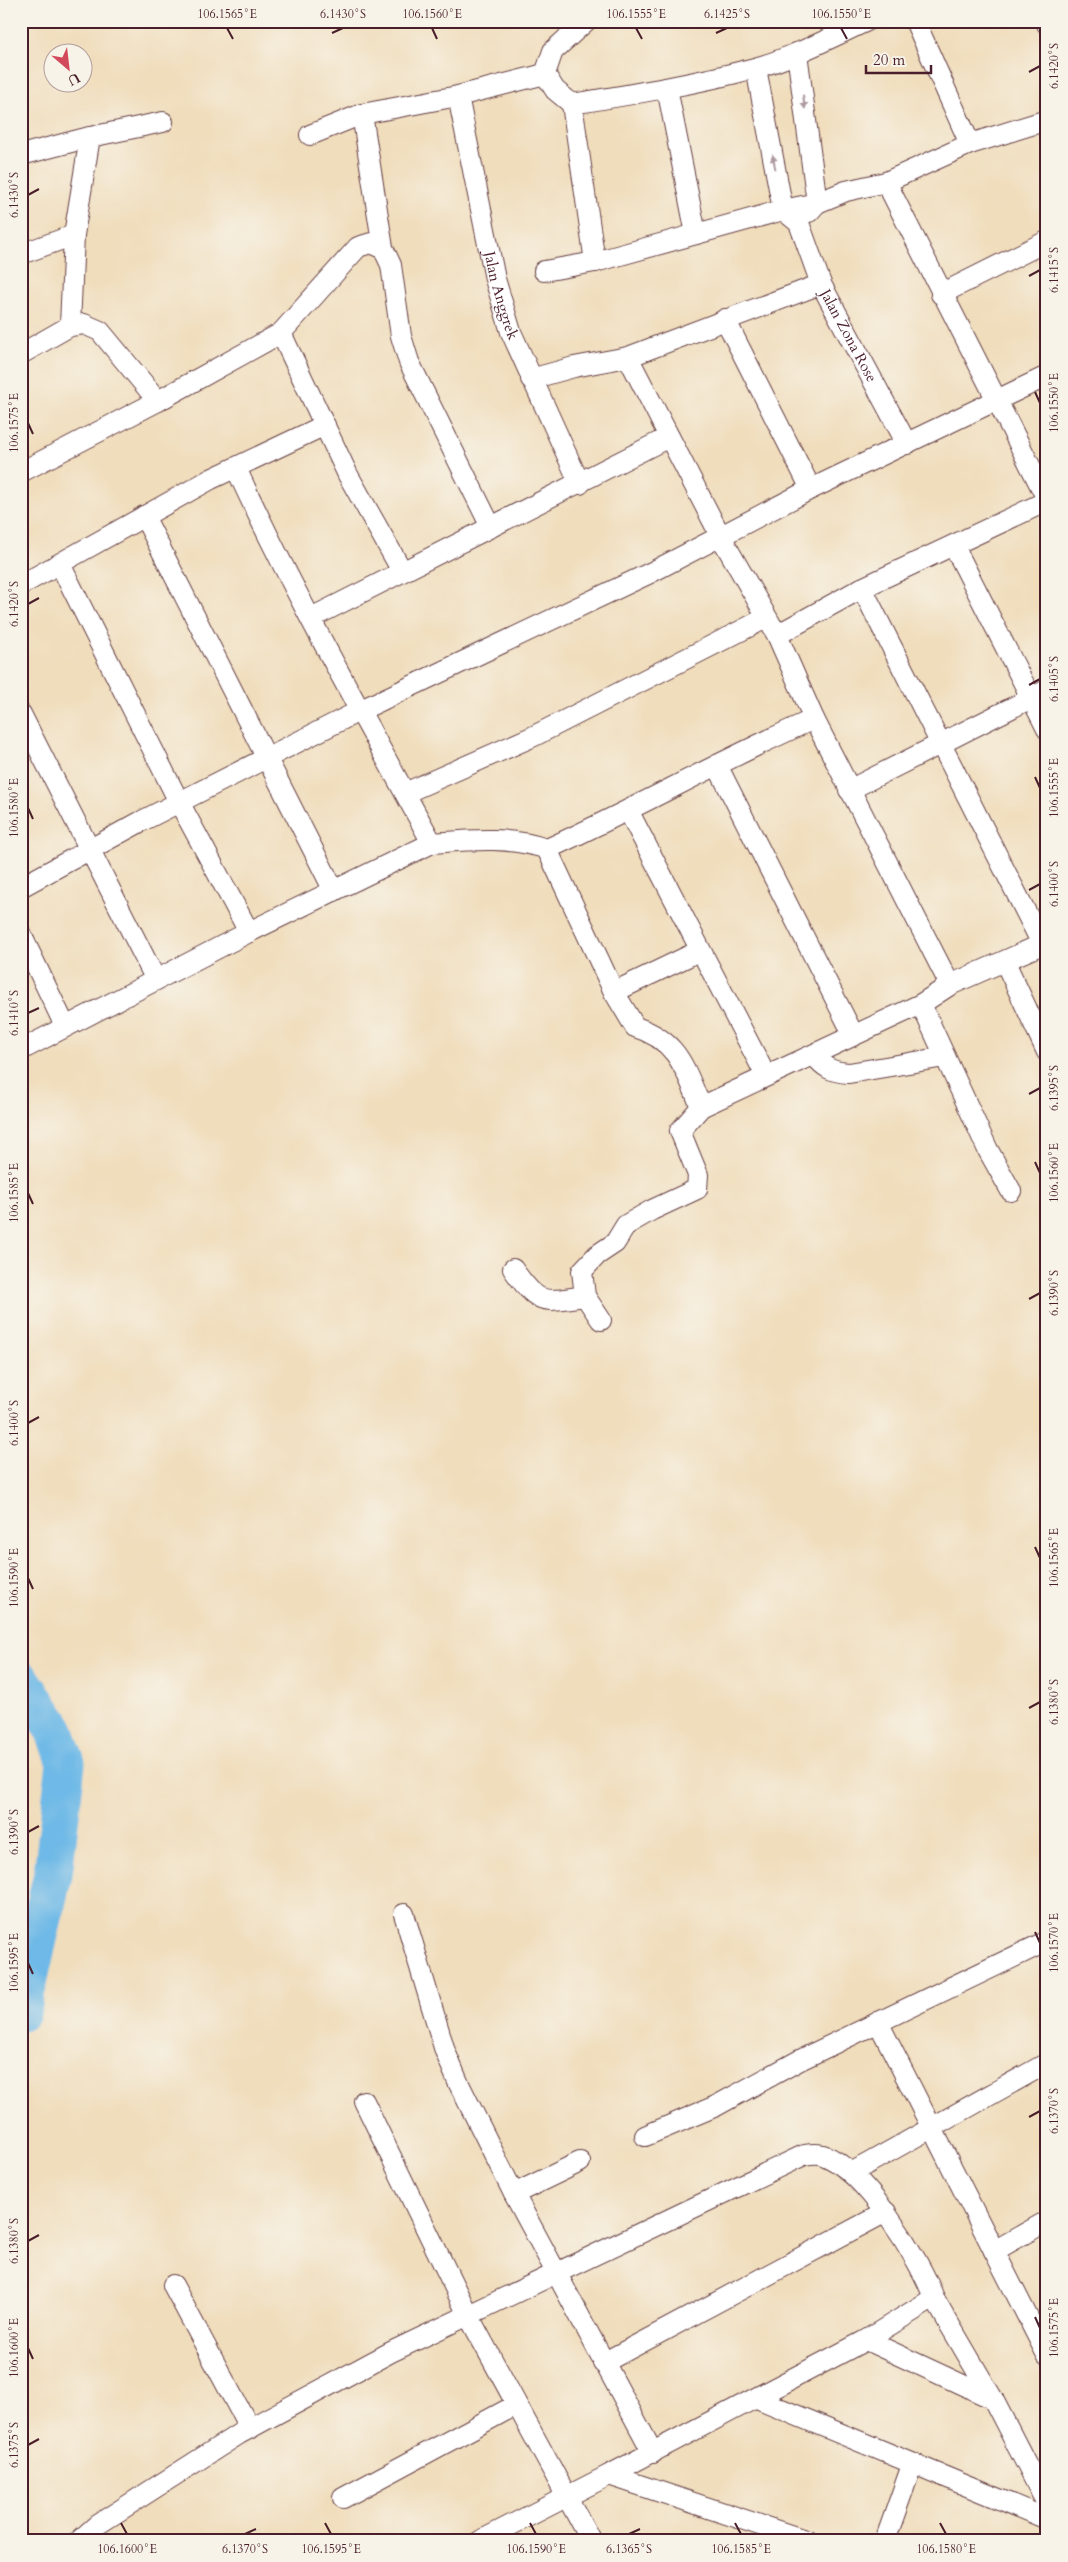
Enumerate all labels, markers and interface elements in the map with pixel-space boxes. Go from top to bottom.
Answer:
text: 106.1565°E [197,6,257,22]
text: 6.1430°S [320,6,366,22]
text: 106.1560°E [402,6,462,22]
text: 106.1555°E [606,6,666,22]
text: 6.1425°S [704,6,750,22]
text: 106.1550°E [811,6,871,22]
north arrow [42,42,92,92]
scale bar [866,42,930,74]
text: 6.1420°S [1046,43,1062,89]
text: 20 m [873,50,905,70]
text: U [64,68,83,90]
one-way arrow [800,94,808,110]
one-way arrow [770,154,778,170]
text: 6.1430°S [6,172,22,218]
text: 6.1415°S [1046,247,1062,293]
street label: Jalan Anggrek [479,248,523,343]
street label: Jalan Zona Rose [815,284,882,386]
text: 106.1550°E [1046,373,1062,433]
text: 106.1575°E [6,393,22,453]
text: 6.1420°S [6,581,22,627]
text: 6.1405°S [1046,656,1062,702]
text: 106.1555°E [1046,758,1062,818]
text: 106.1580°E [6,778,22,838]
text: 6.1400°S [1046,861,1062,907]
text: 6.1410°S [6,990,22,1036]
text: 6.1395°S [1046,1065,1062,1111]
text: 106.1560°E [1046,1143,1062,1203]
text: 106.1585°E [6,1163,22,1223]
text: 6.1390°S [1046,1270,1062,1316]
text: 6.1400°S [6,1400,22,1446]
text: 106.1565°E [1046,1528,1062,1588]
text: 106.1590°E [6,1548,22,1608]
text: 6.1380°S [1046,1679,1062,1725]
text: 6.1390°S [6,1809,22,1855]
text: 106.1570°E [1046,1913,1062,1973]
text: 106.1595°E [6,1933,22,1993]
text: 6.1370°S [1046,2088,1062,2134]
text: 6.1380°S [6,2218,22,2264]
text: 106.1575°E [1046,2298,1062,2358]
text: 106.1600°E [6,2318,22,2378]
text: 6.1375°S [6,2422,22,2468]
text: 106.1600°E [97,2541,157,2557]
text: 6.1370°S [222,2541,268,2557]
text: 106.1595°E [301,2541,361,2557]
text: 106.1590°E [506,2541,566,2557]
text: 6.1365°S [606,2541,652,2557]
text: 106.1585°E [711,2541,771,2557]
text: 106.1580°E [916,2541,976,2557]

